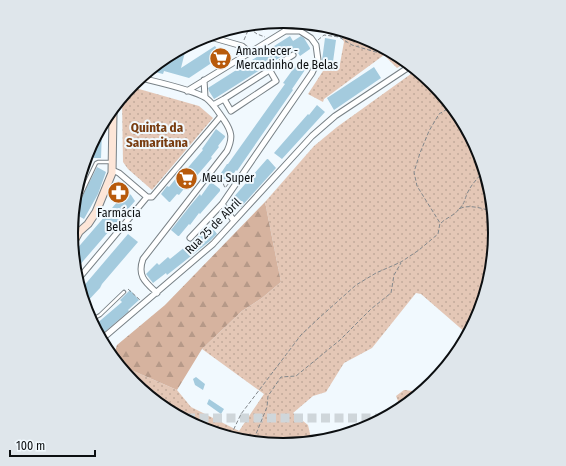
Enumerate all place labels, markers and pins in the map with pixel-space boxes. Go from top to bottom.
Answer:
place label: Amanhecer - Mercadinho de Belas [236,44,338,72]
supermarket icon: Amanhecer - Mercadinho de Belas [207,45,233,71]
supermarket icon: Meu Super [174,165,200,191]
place label: Meu Super [202,171,255,185]
pharmacy icon: Farmácia Belas [106,179,132,205]
place label: Farmácia Belas [97,206,141,234]

